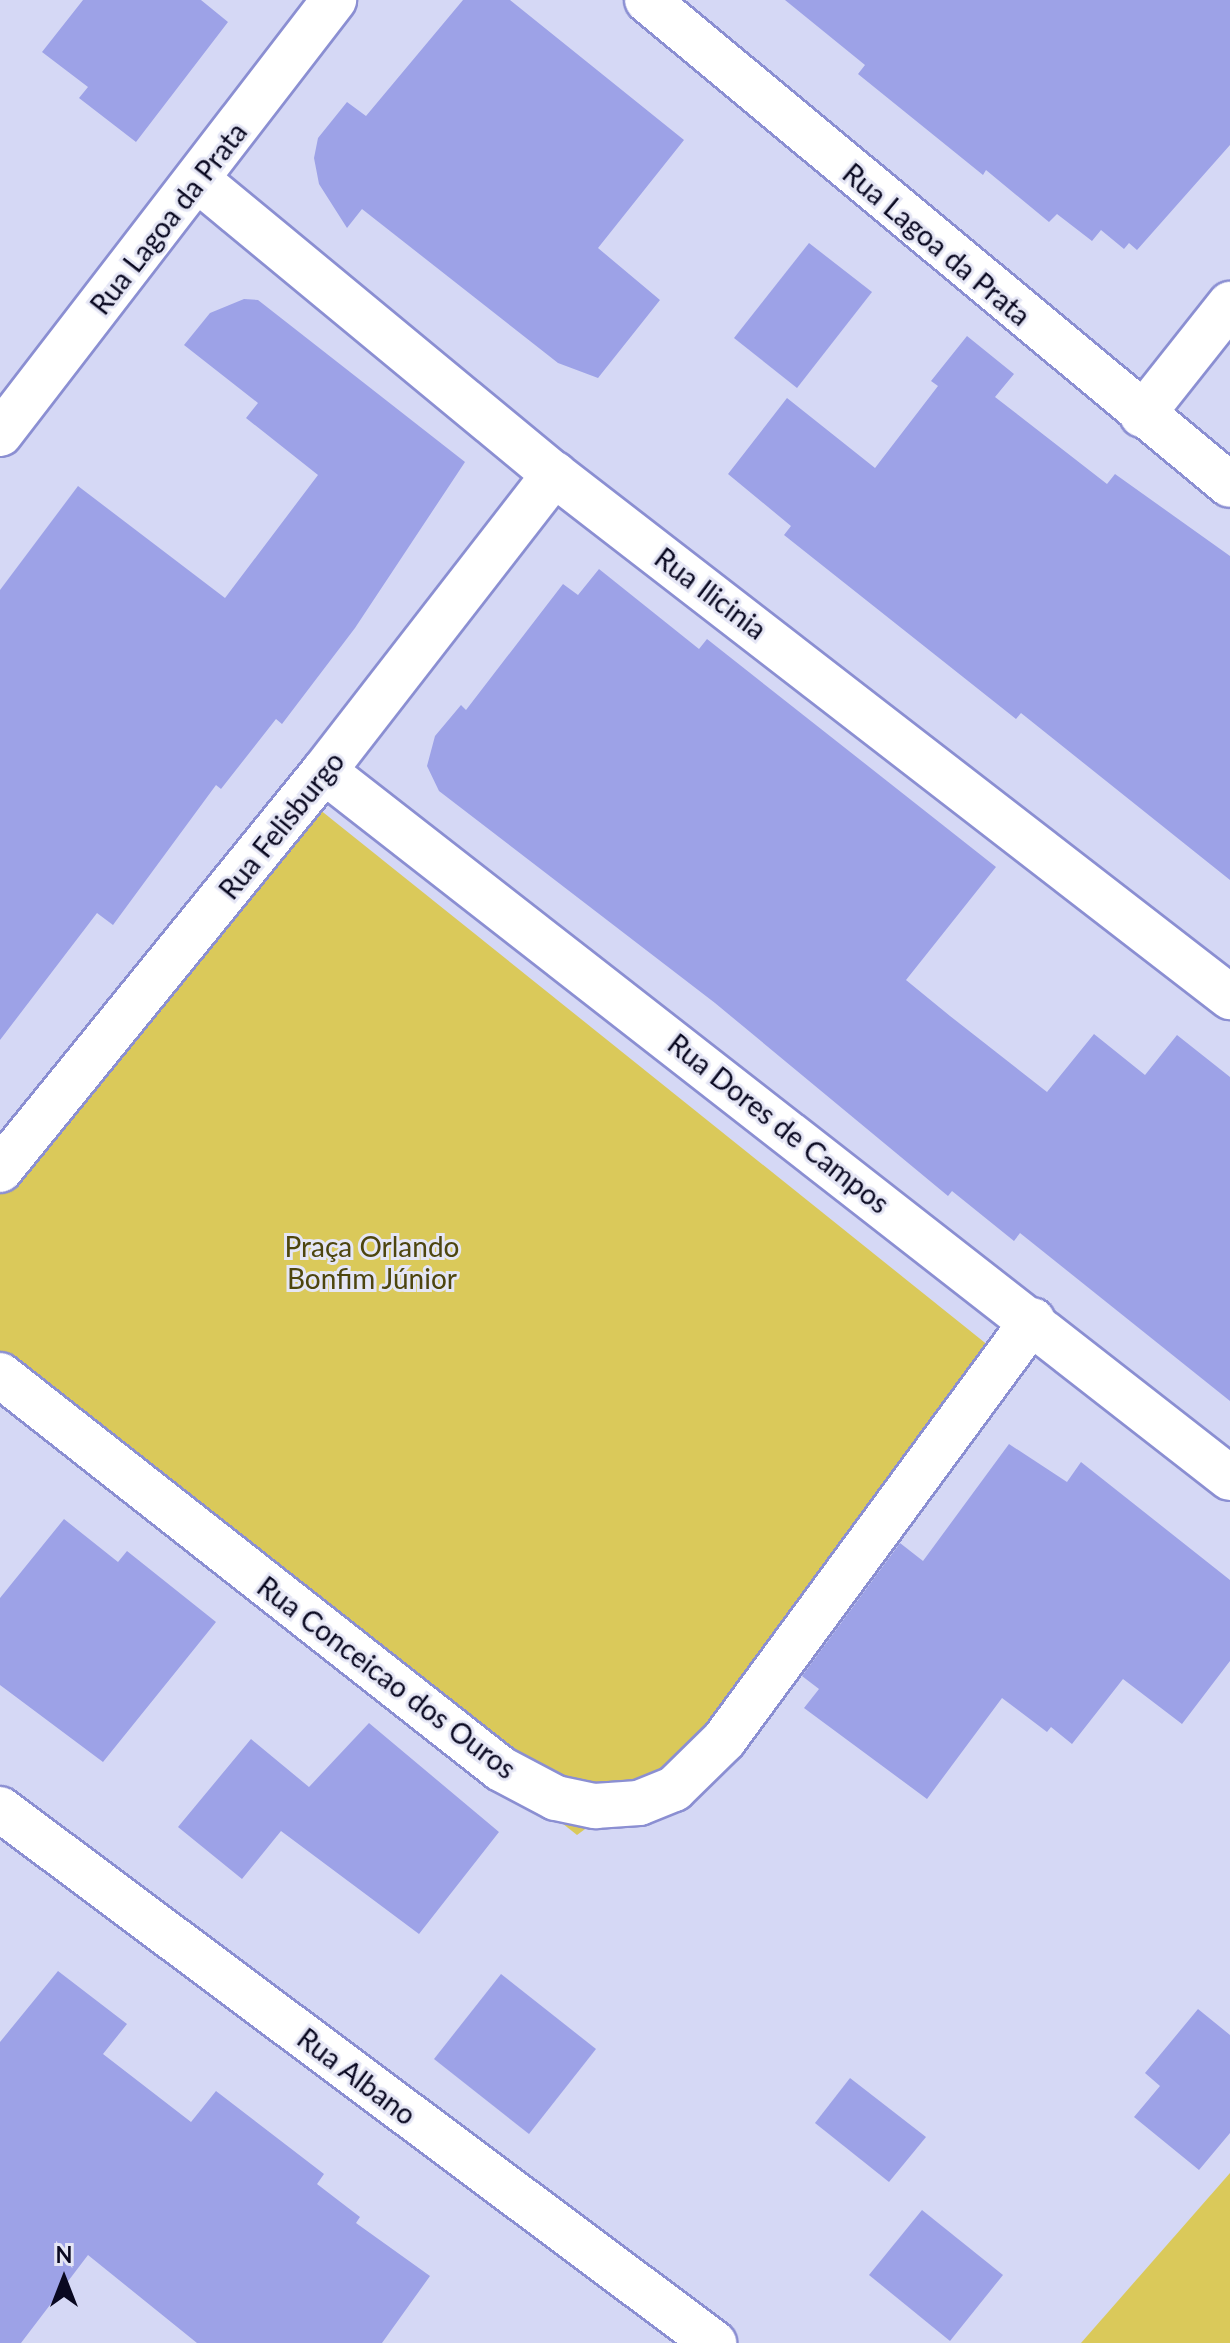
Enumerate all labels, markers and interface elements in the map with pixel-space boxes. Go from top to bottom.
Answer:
street label: Rua Lagoa da Prata [83,115,253,321]
street label: Rua Lagoa da Prata [836,156,1038,332]
street label: Rua Ilicinia [649,540,773,646]
street label: Rua Felisburgo [211,745,351,905]
street label: Rua Dores de Campos [662,1026,896,1220]
park label: Praça Orlando Bonfim Júnior [285,1229,459,1295]
street label: Rua Conceicao dos Ouros [251,1569,523,1785]
street label: Rua Albano [291,2020,423,2132]
north arrow [24,2239,104,2319]
text: N [56,2241,72,2268]

